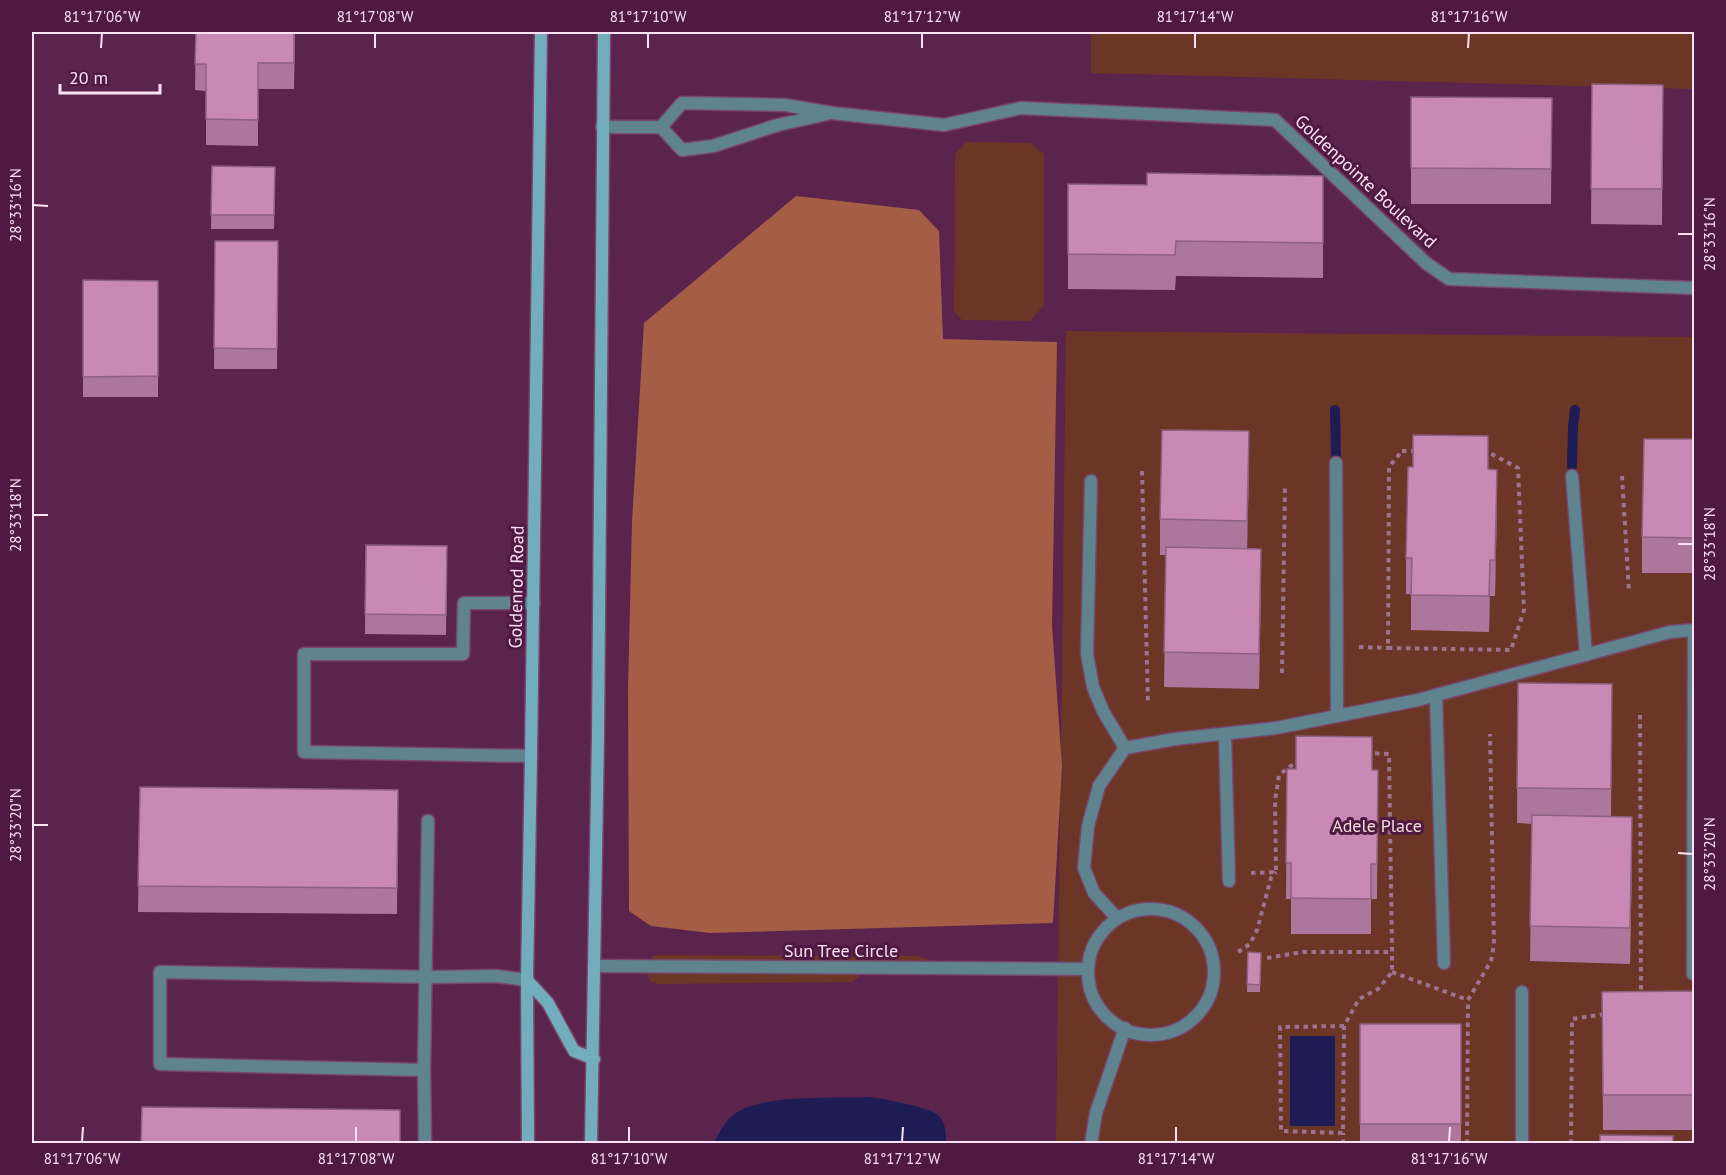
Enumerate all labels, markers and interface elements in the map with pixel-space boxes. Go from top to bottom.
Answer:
text: 81°17'06"W [64,7,141,26]
text: 81°17'08"W [337,7,414,26]
text: 81°17'10"W [610,7,687,26]
text: 81°17'12"W [884,7,961,26]
text: 81°17'14"W [1157,7,1234,26]
text: 81°17'16"W [1431,7,1508,26]
scale bar [60,57,160,95]
text: 20 m [69,66,108,89]
street label: Goldenpointe Boulevard [1290,109,1442,253]
text: 28°33'16"N [6,168,25,242]
text: 28°33'16"N [1700,197,1719,271]
text: 28°33'18"N [6,478,25,552]
text: 28°33'18"N [1700,507,1719,581]
street label: Goldenrod Road [503,525,529,649]
text: 28°33'20"N [6,788,25,862]
park label: Adele Place [1332,814,1422,837]
text: 28°33'20"N [1700,817,1719,891]
street label: Sun Tree Circle [784,939,898,962]
text: 81°17'06"W [44,1149,121,1168]
text: 81°17'08"W [318,1149,395,1168]
text: 81°17'10"W [591,1149,668,1168]
text: 81°17'12"W [864,1149,941,1168]
text: 81°17'14"W [1138,1149,1215,1168]
text: 81°17'16"W [1411,1149,1488,1168]

